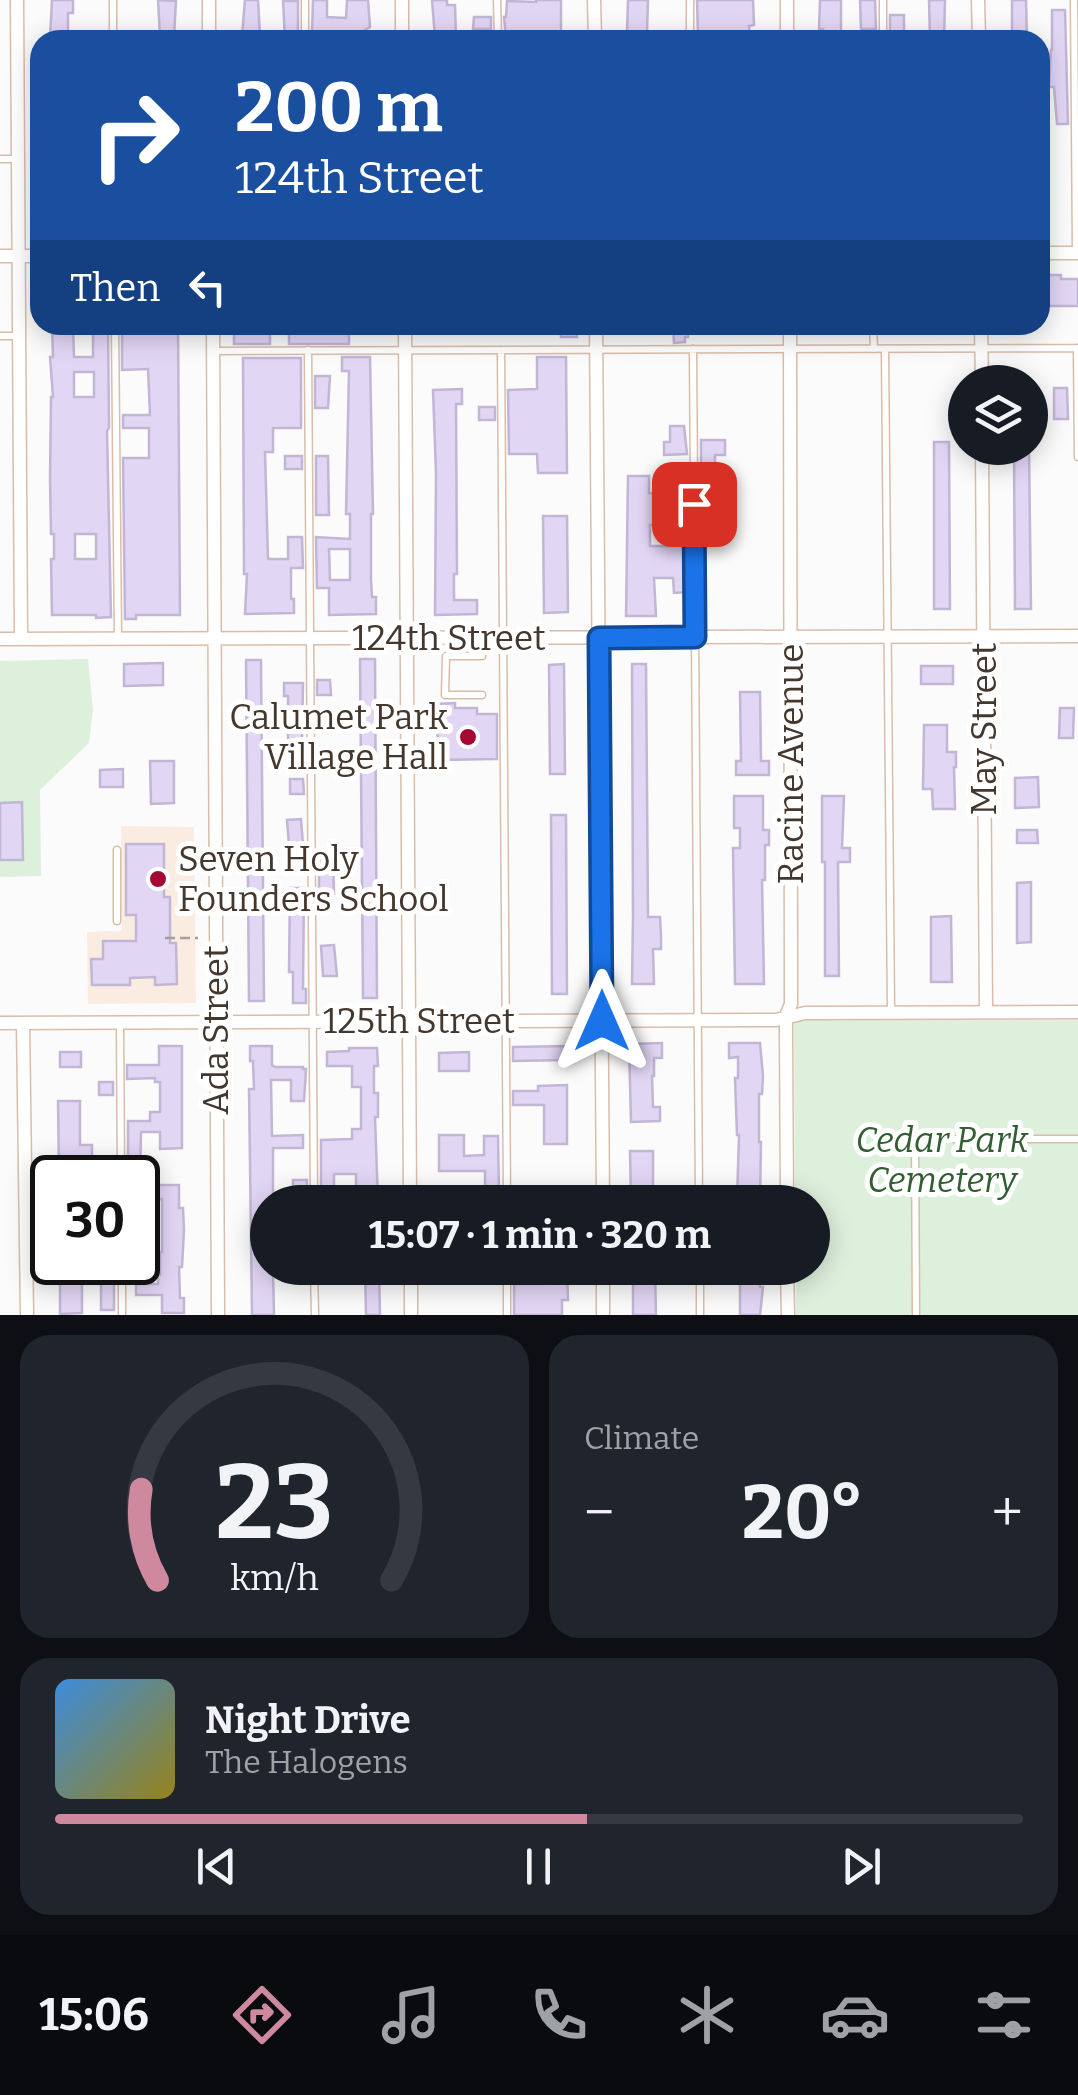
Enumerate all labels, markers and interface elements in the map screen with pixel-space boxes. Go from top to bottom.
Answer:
text: 200 m [235,66,443,150]
icon: right [70,70,200,200]
text: 124th Street [235,151,484,205]
icon: left [180,260,235,315]
text: Then [70,265,160,311]
map controls [948,365,1048,465]
button: layers [948,365,1048,465]
pin [652,462,737,547]
icon: arrive [667,477,722,532]
street label: 124th Street [352,617,546,659]
street label: May Street [963,642,1005,816]
street label: Racine Avenue [770,644,812,884]
place label: Calumet Park Village Hall [229,696,448,778]
marker: Calumet Park Village Hall [457,726,479,748]
place label: Seven Holy Founders School [178,838,449,920]
marker: Seven Holy Founders School [147,868,169,890]
street label: Ada Street [195,945,237,1115]
position arrow [550,969,654,1073]
street label: 125th Street [323,1000,515,1042]
park label: Cedar Park Cemetery [855,1119,1030,1201]
speed limit sign: 30 [30,1155,160,1285]
text: 15:07 · 1 min · 320 m [369,1212,711,1258]
text: Climate [584,1419,699,1457]
text: 23 [215,1441,334,1566]
text: 20° [742,1468,864,1558]
text: − [584,1480,614,1546]
text: + [992,1480,1023,1546]
text: km/h [230,1557,319,1599]
text: Night Drive [205,1697,411,1743]
text: The Halogens [205,1743,408,1781]
icon: previous [189,1839,244,1894]
icon: pause [511,1839,566,1894]
icon: next [834,1839,889,1894]
icon: directions [227,1980,297,2050]
icon: music [376,1980,446,2050]
icon: phone [524,1980,594,2050]
icon: climate [672,1980,742,2050]
icon: car [820,1980,890,2050]
icon: filters [969,1980,1039,2050]
text: 15:06 [39,1988,149,2042]

